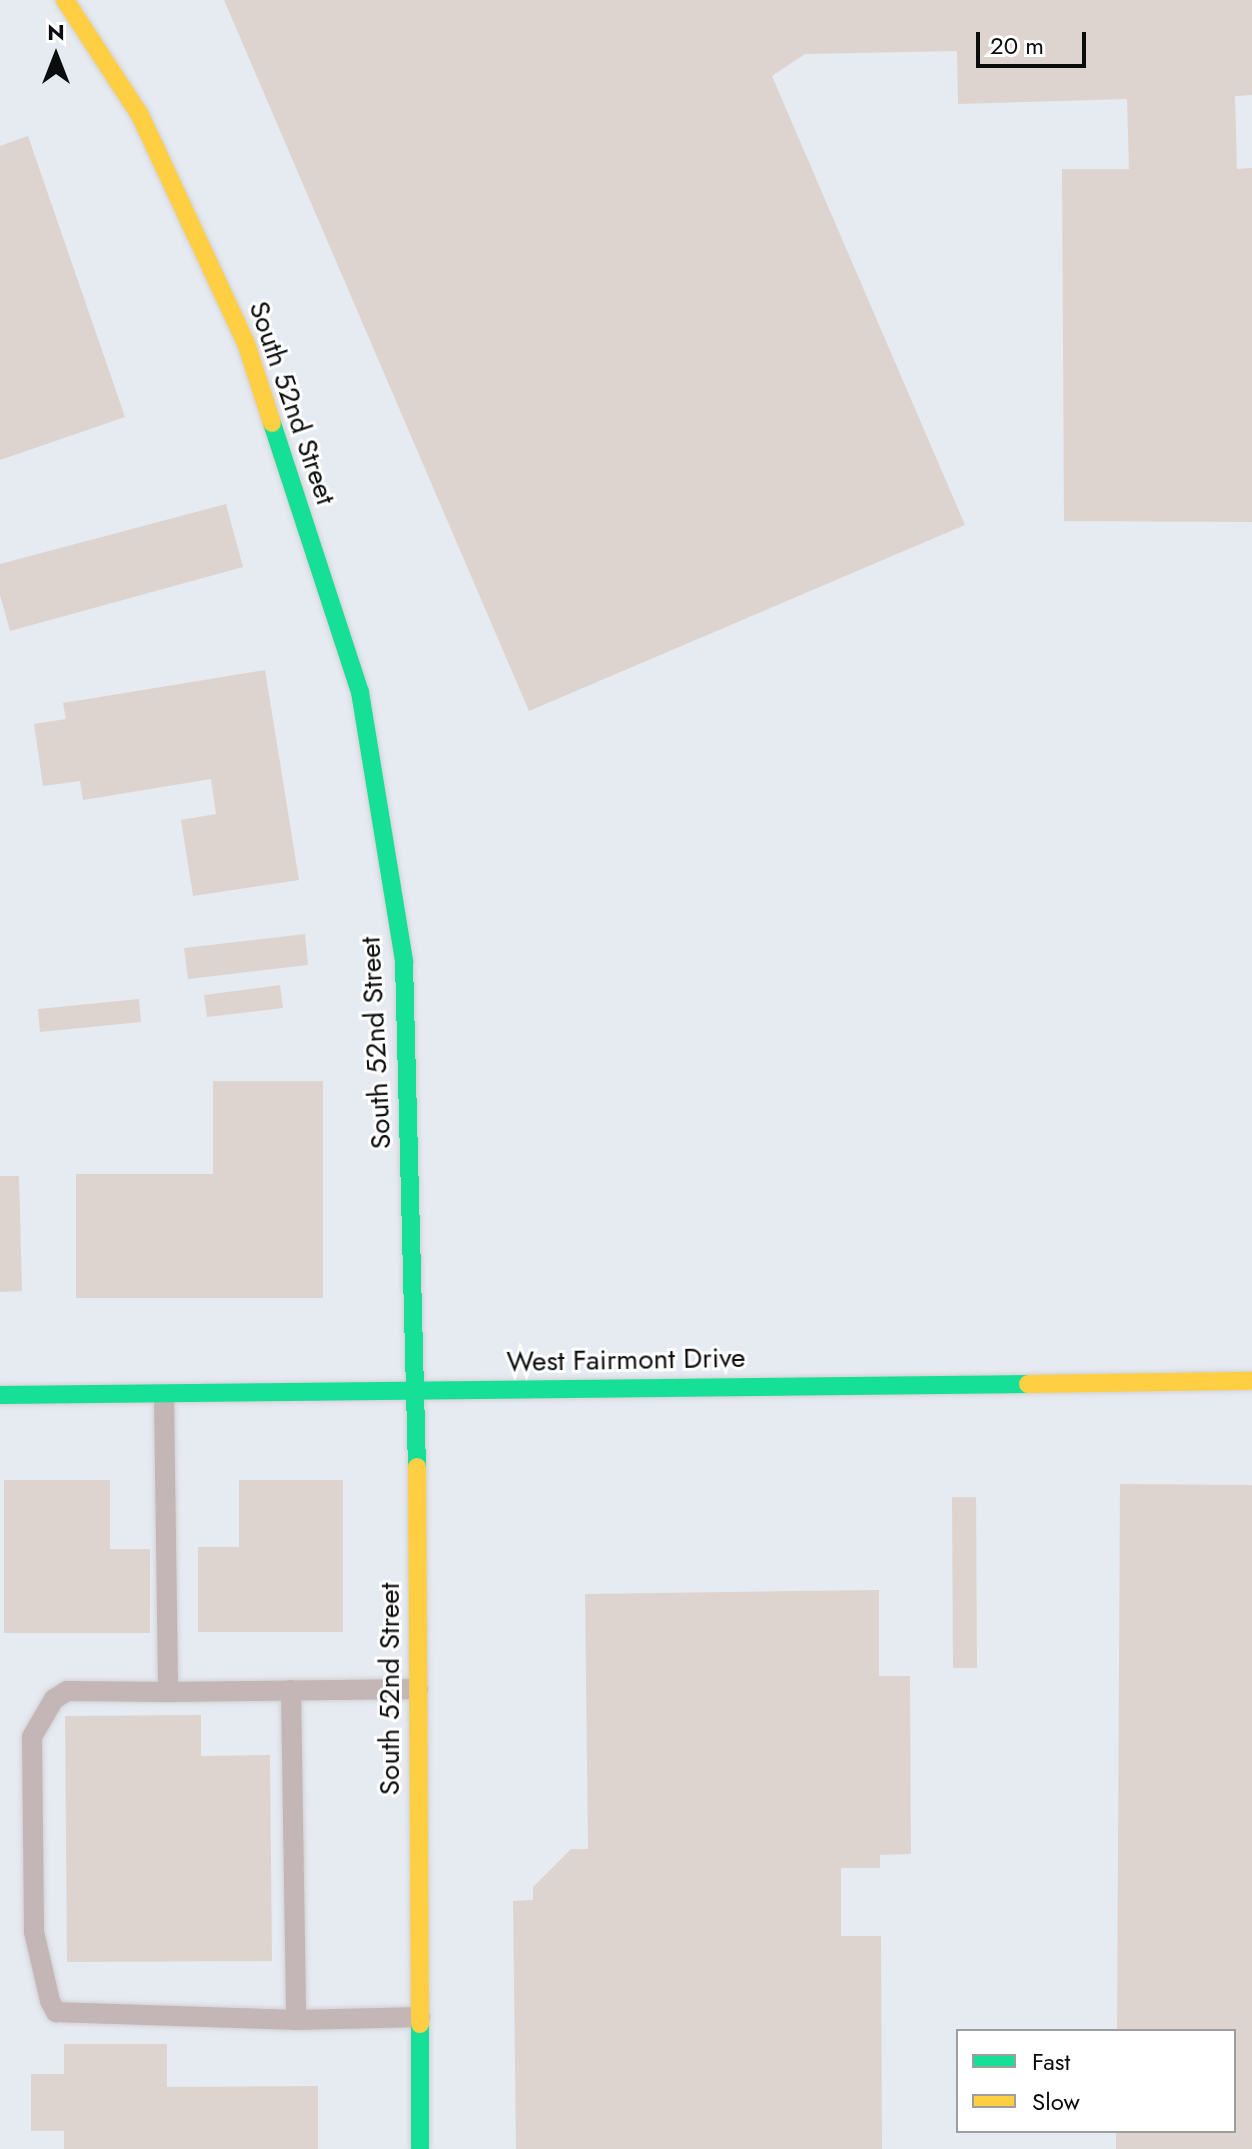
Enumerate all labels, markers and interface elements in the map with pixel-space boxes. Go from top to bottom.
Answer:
north arrow [16,16,96,96]
text: N [47,16,65,48]
scale bar [980,16,1090,66]
text: 20 m [990,28,1044,63]
street label: South 52nd Street [241,297,343,509]
street label: South 52nd Street [354,936,398,1150]
street label: West Fairmont Drive [506,1341,746,1379]
street label: South 52nd Street [373,1583,407,1795]
legend [956,2029,1236,2133]
text: Fast [1032,2044,1070,2079]
text: Slow [1032,2084,1080,2119]

